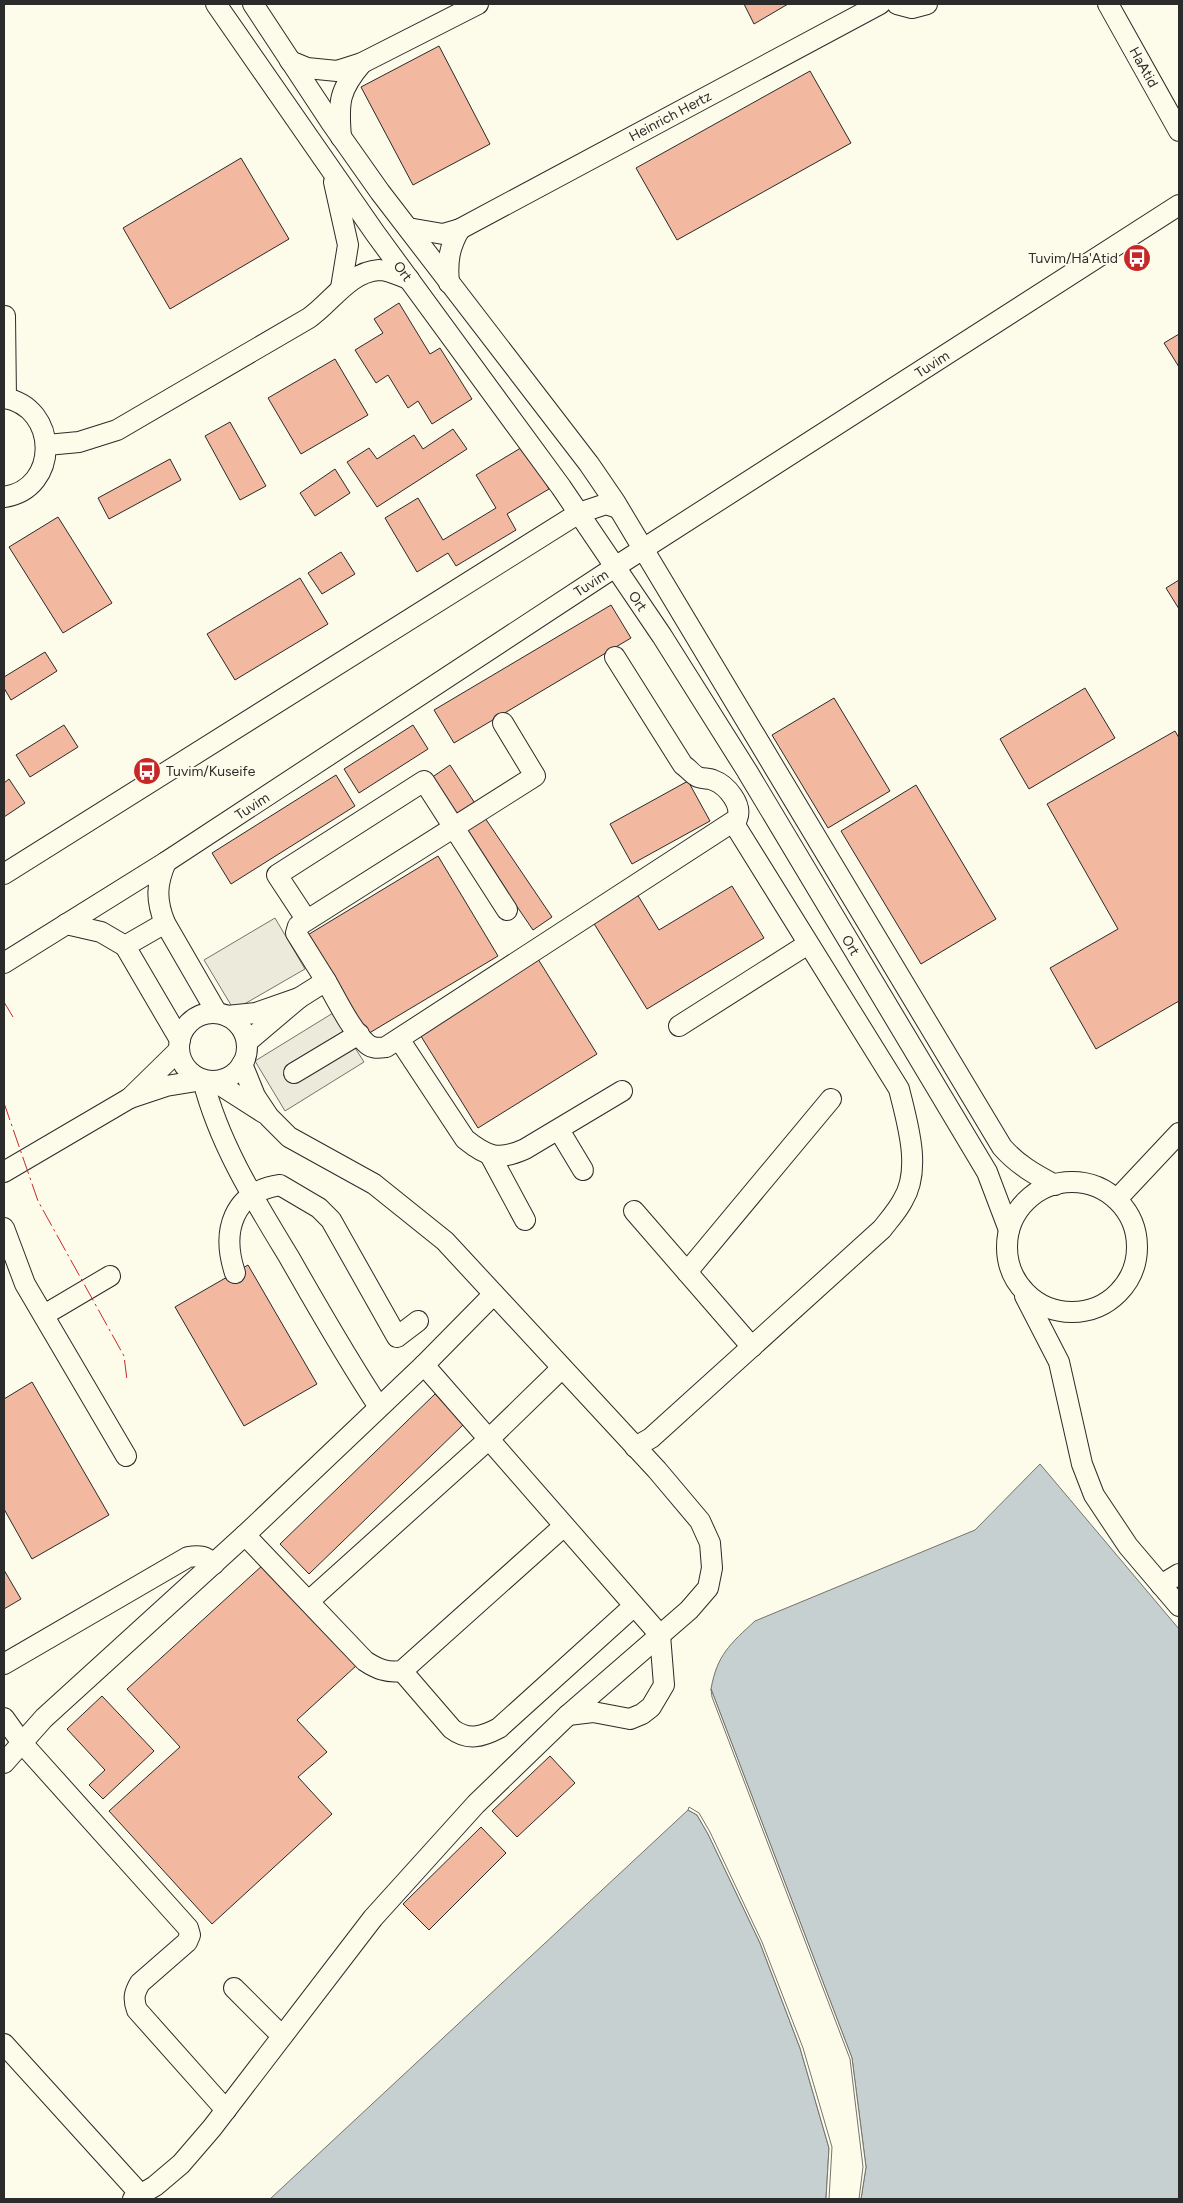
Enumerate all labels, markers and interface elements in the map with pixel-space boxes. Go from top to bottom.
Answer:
street label: HaAtid [1125,44,1162,91]
street label: Heinrich Hertz [626,87,715,145]
bus stop icon: Tuvim/Ha'Atid [1122,243,1152,273]
place label: Tuvim/Ha'Atid [1029,250,1118,267]
street label: Ort [390,258,416,285]
street label: Tuvim [912,347,953,382]
street label: Tuvim [571,566,612,601]
street label: Ort [625,588,650,615]
bus stop icon: Tuvim/Kuseife [132,756,162,786]
place label: Tuvim/Kuseife [166,763,256,780]
street label: Tuvim [232,789,273,824]
street label: Ort [838,932,863,959]

